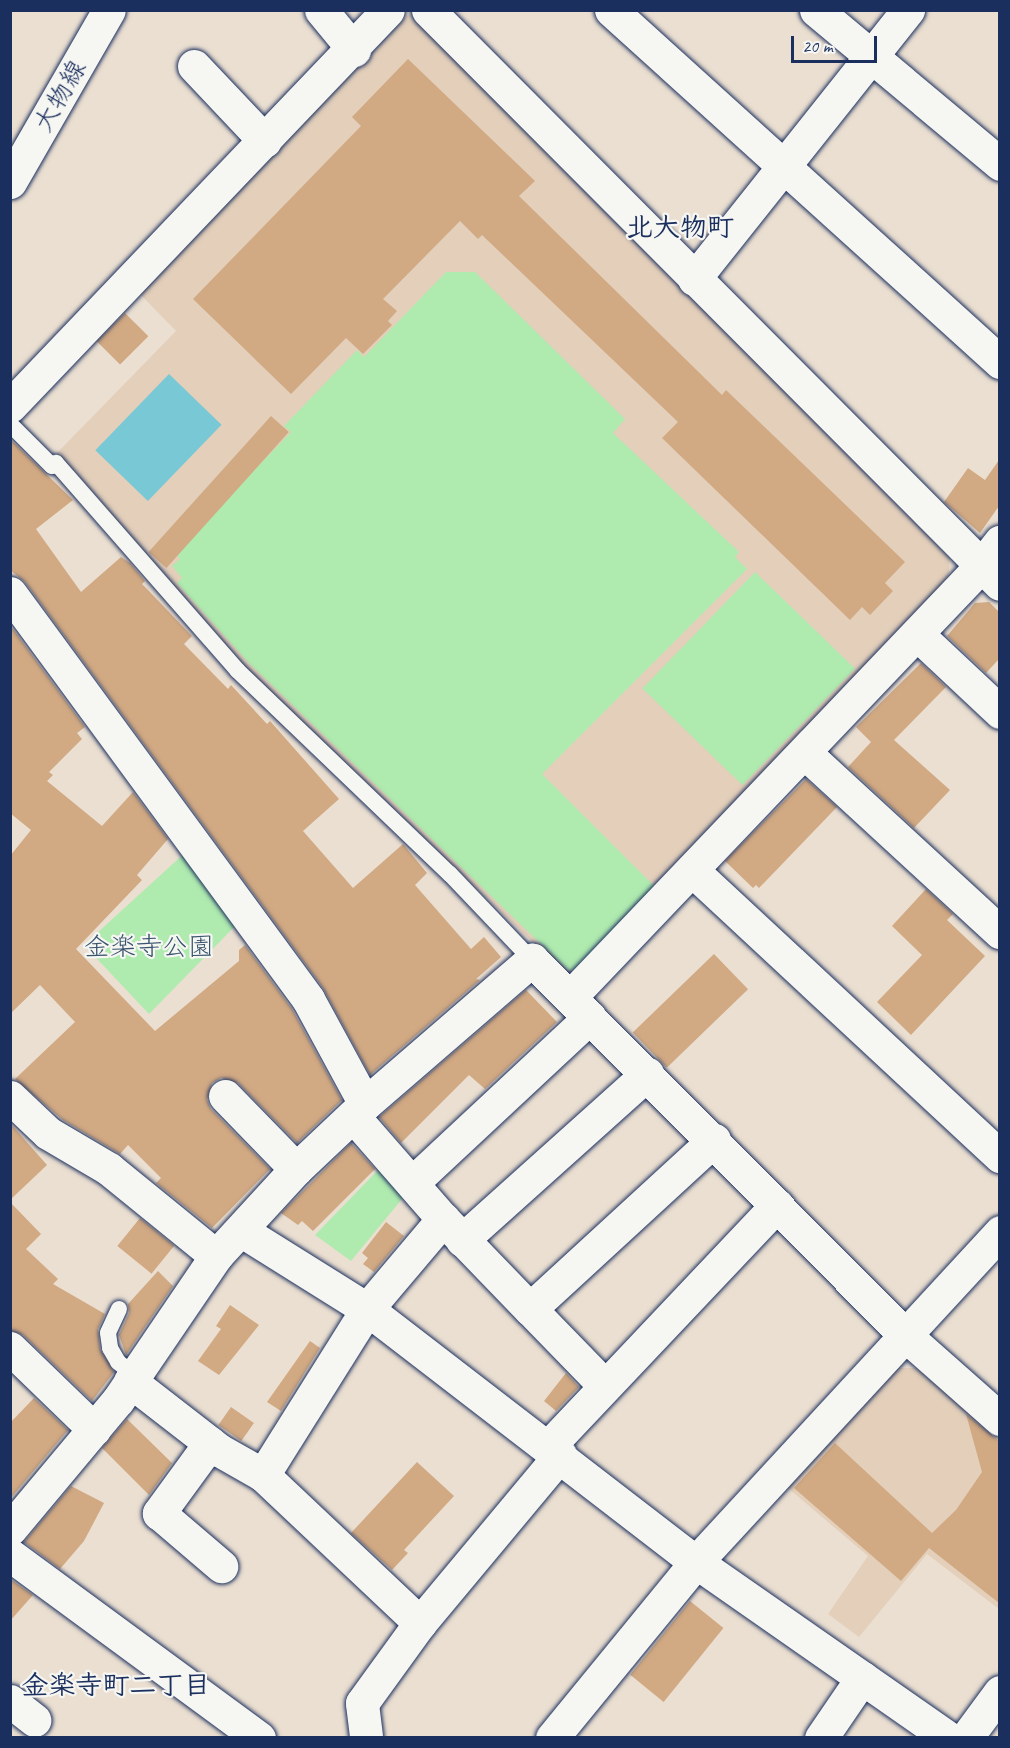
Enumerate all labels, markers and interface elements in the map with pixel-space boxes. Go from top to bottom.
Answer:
scale bar [794,24,880,62]
text: 20 m [802,35,833,57]
street label: 大物線 [27,54,93,138]
district label: 北大物町 [626,212,734,244]
park label: 金楽寺公園 [84,931,214,963]
district label: 金楽寺町二丁目 [22,1670,210,1702]

